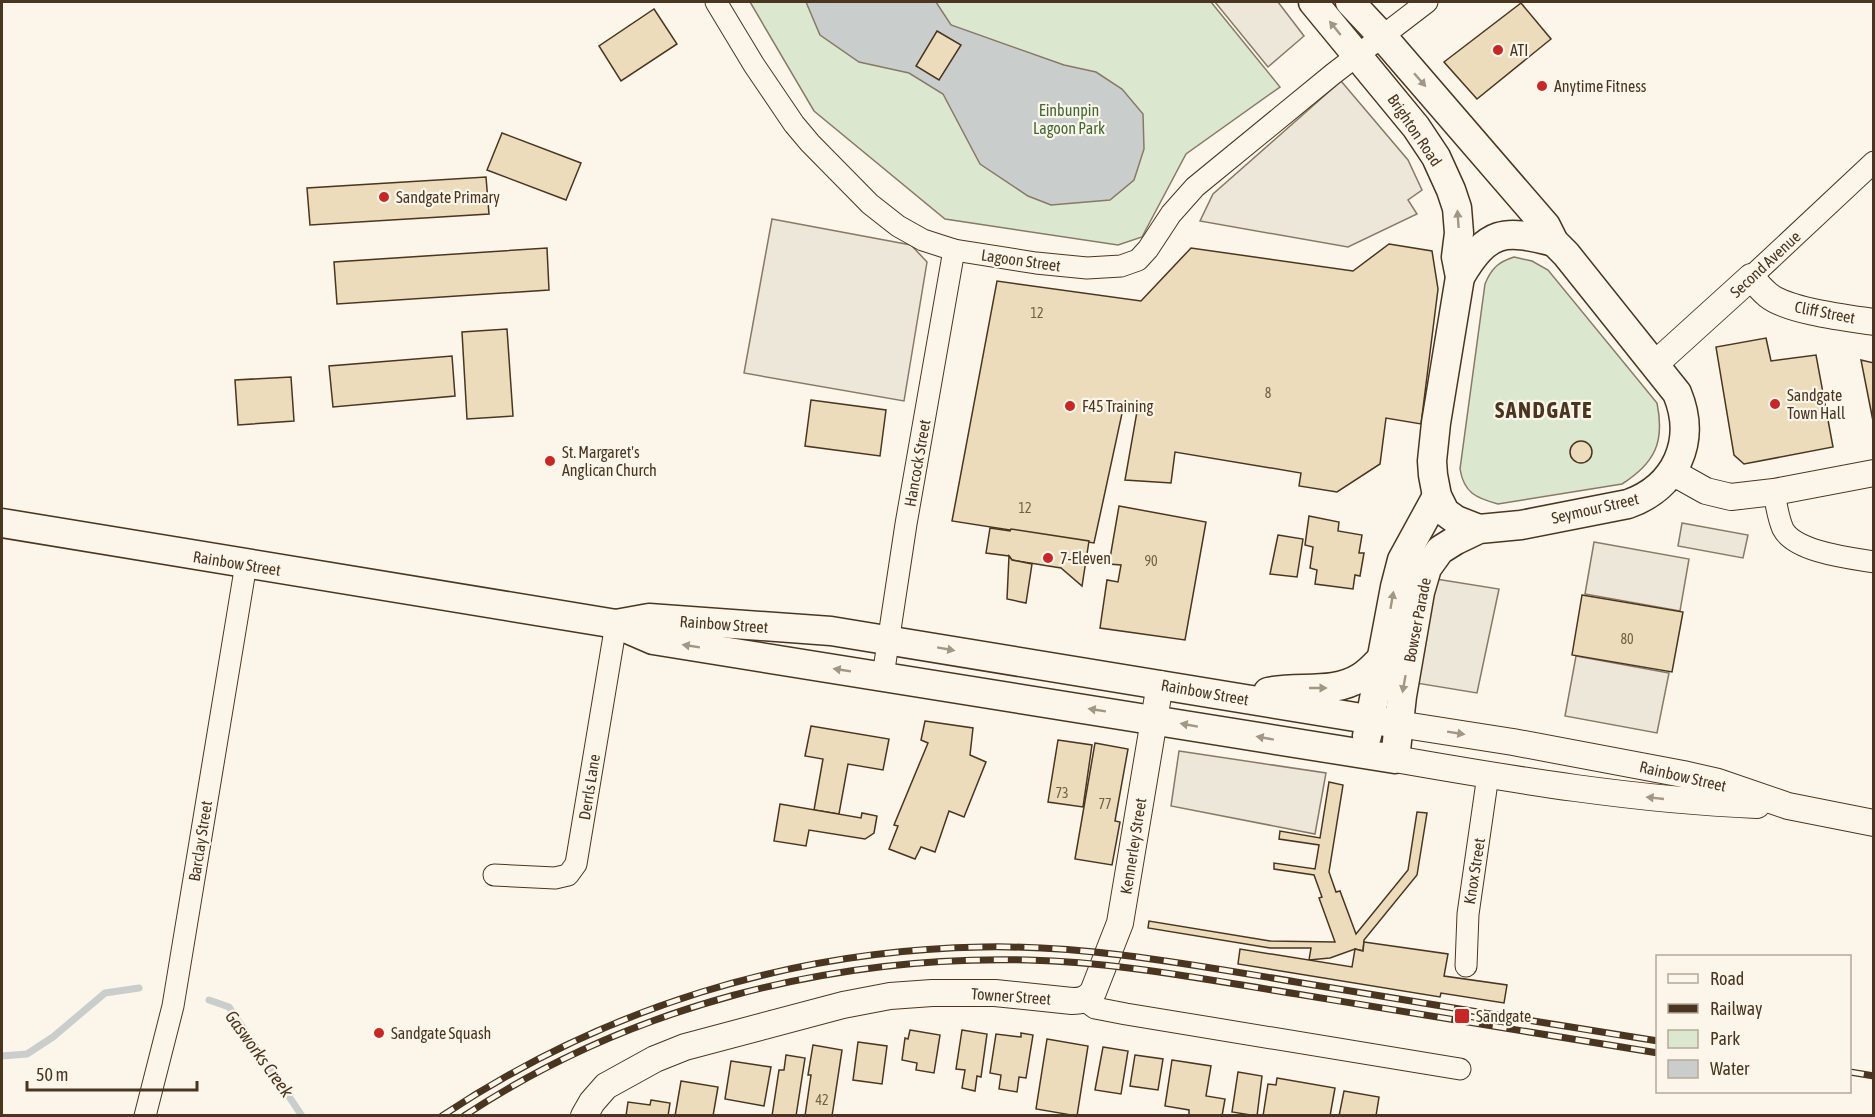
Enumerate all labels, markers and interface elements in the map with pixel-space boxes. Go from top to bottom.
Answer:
one-way arrow [1329,20,1342,36]
place label: ATI [1510,41,1528,59]
marker: ATI [1491,43,1505,57]
one-way arrow [1413,72,1426,87]
place label: Anytime Fitness [1554,77,1647,96]
marker: Anytime Fitness [1535,79,1549,93]
street label: Brighton Road [1383,91,1446,170]
park label: Einbunpin Lagoon Park [1033,101,1105,138]
place label: Sandgate Primary [396,188,500,207]
marker: Sandgate Primary [377,190,391,204]
one-way arrow [1453,210,1462,229]
street label: Second Avenue [1726,227,1804,301]
street label: Lagoon Street [980,246,1062,276]
street label: Cliff Street [1793,297,1857,327]
house number: 12 [1030,305,1044,321]
house number: 8 [1265,385,1272,401]
place label: Sandgate Town Hall [1787,386,1846,422]
place label: F45 Training [1082,397,1153,416]
district label: SANDGATE [1495,397,1593,423]
marker: Sandgate Town Hall [1768,397,1782,411]
marker: F45 Training [1063,399,1077,413]
street label: Hancock Street [900,418,934,508]
place label: St. Margaret's Anglican Church [562,443,657,480]
marker: St. Margaret's Anglican Church [543,454,557,468]
street label: Seymour Street [1550,489,1641,528]
house number: 12 [1018,500,1032,516]
street label: Rainbow Street [192,547,283,579]
place label: 7-Eleven [1060,549,1111,567]
marker: 7-Eleven [1041,551,1055,565]
house number: 90 [1144,553,1158,569]
street label: Bowser Parade [1400,576,1434,664]
one-way arrow [1388,591,1397,610]
street label: Rainbow Street [679,612,769,636]
house number: 80 [1620,631,1634,647]
one-way arrow [681,641,700,650]
one-way arrow [937,645,956,654]
one-way arrow [832,665,851,674]
one-way arrow [1400,674,1409,693]
street label: Rainbow Street [1160,675,1251,709]
one-way arrow [1308,683,1327,693]
one-way arrow [1087,705,1106,714]
one-way arrow [1180,720,1199,729]
one-way arrow [1447,729,1466,738]
one-way arrow [1256,733,1275,742]
street label: Derrls Lane [575,753,603,821]
street label: Rainbow Street [1638,757,1729,795]
house number: 73 [1055,785,1069,801]
one-way arrow [1645,793,1664,803]
house number: 77 [1098,796,1112,812]
street label: Kennerley Street [1116,796,1151,896]
street label: Barclay Street [185,799,216,883]
street label: Knox Street [1460,836,1488,905]
legend [1656,955,1851,1093]
text: Road [1710,968,1744,989]
street label: Towner Street [970,984,1052,1008]
text: Railway [1710,998,1762,1019]
water label: Gasworks Creek [221,1006,299,1102]
marker: Sandgate [1453,1007,1471,1025]
place label: Sandgate [1476,1007,1531,1026]
place label: Sandgate Squash [391,1024,491,1043]
marker: Sandgate Squash [372,1026,386,1040]
text: Park [1710,1028,1740,1049]
scale bar [27,1054,196,1092]
text: Water [1710,1058,1750,1079]
text: 50 m [36,1064,68,1085]
house number: 42 [815,1092,829,1108]

